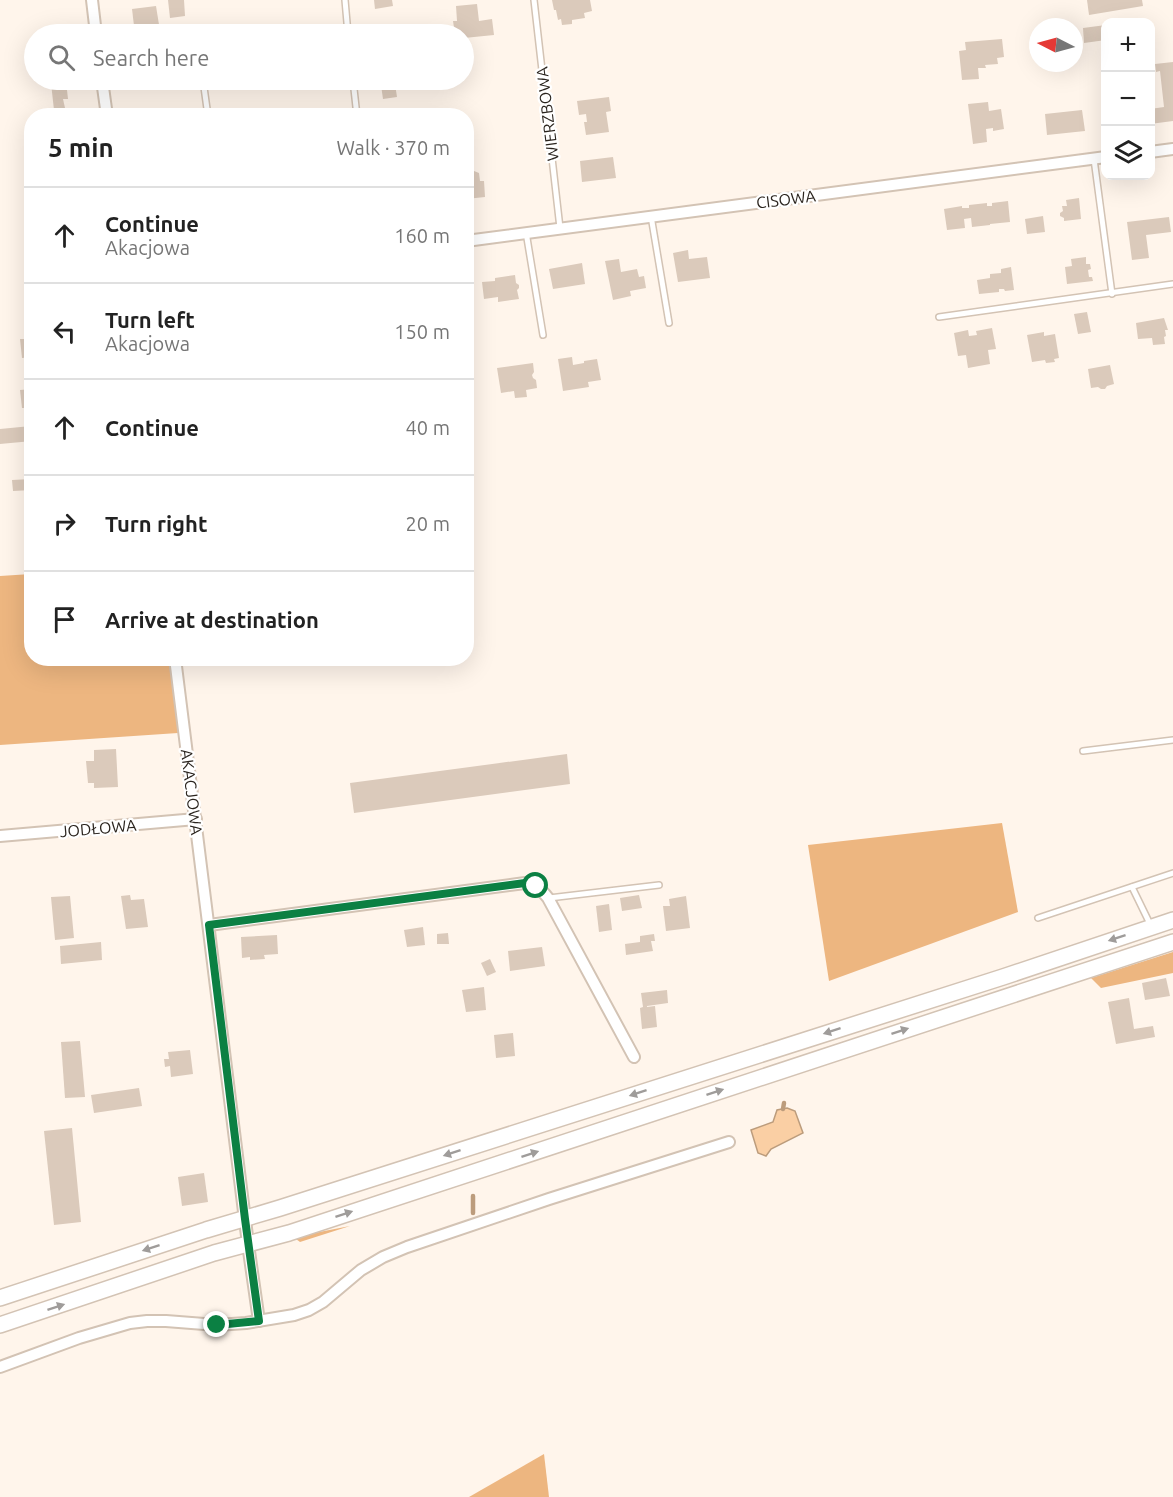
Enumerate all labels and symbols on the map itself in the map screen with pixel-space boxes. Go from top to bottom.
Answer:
north arrow [1029,18,1083,72]
street label: WIERZBOWA [532,65,562,162]
street label: CISOWA [755,186,817,212]
street label: AKACJOWA [178,748,206,837]
street label: JODŁOWA [59,816,138,840]
route start [522,872,548,898]
one-way arrow [1108,934,1126,944]
one-way arrow [823,1026,841,1036]
one-way arrow [891,1026,909,1035]
one-way arrow [706,1087,724,1097]
one-way arrow [628,1089,646,1098]
one-way arrow [443,1149,461,1158]
one-way arrow [521,1149,539,1158]
one-way arrow [335,1209,353,1219]
one-way arrow [141,1244,159,1254]
one-way arrow [47,1302,65,1311]
route end [203,1311,229,1337]

